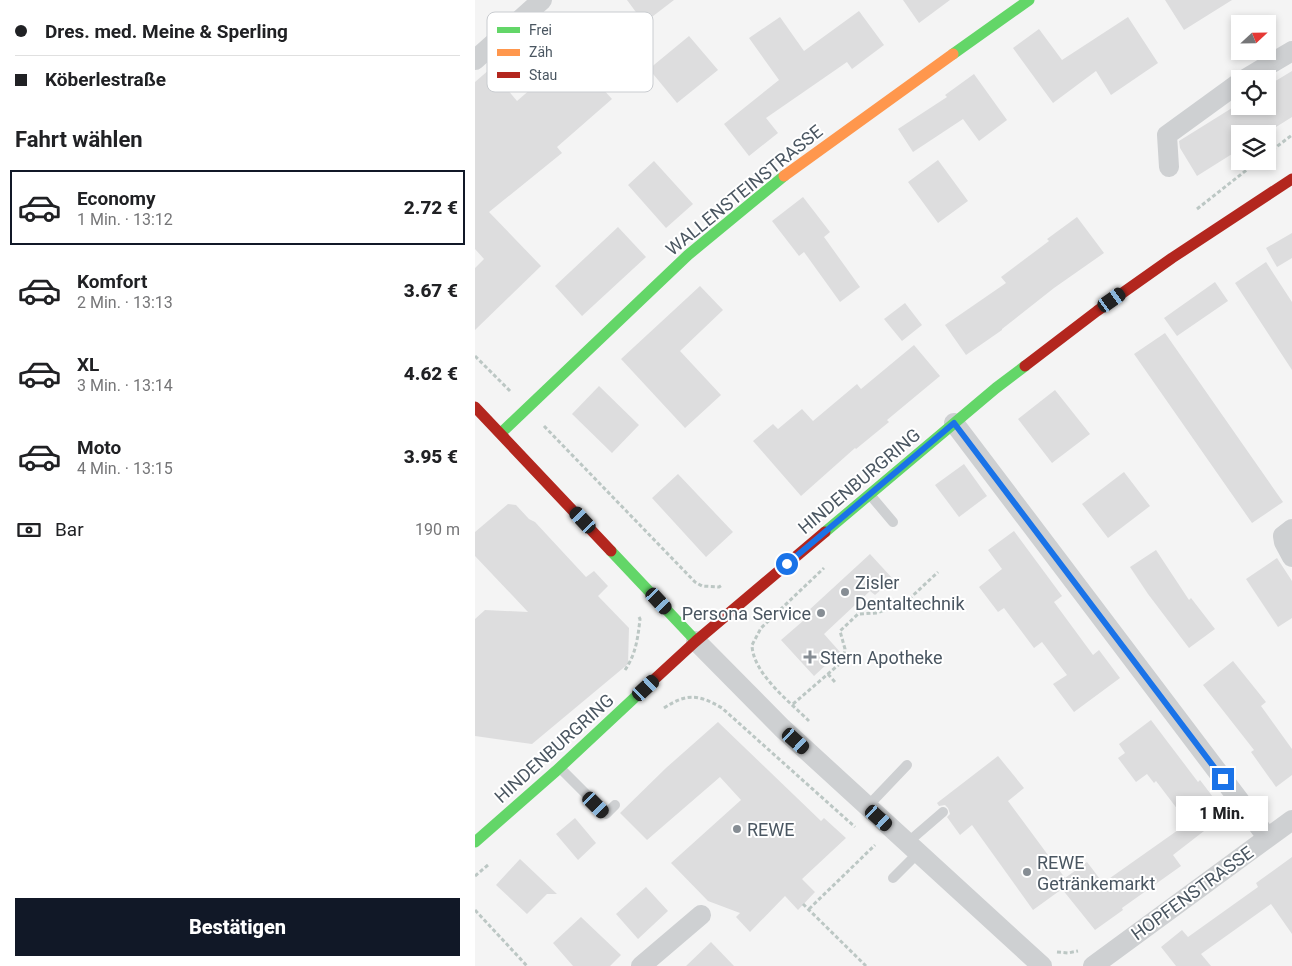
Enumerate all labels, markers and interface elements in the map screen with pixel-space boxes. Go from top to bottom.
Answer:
legend [487,12,653,92]
north arrow [1231,15,1276,60]
map controls [1231,15,1276,170]
text: Dres. med. Meine & Sperling [45,20,288,43]
text: Frei [529,22,552,38]
text: Zäh [529,44,553,60]
text: Stau [529,67,557,83]
text: Köberlestraße [45,68,166,91]
button: locate [1231,70,1276,115]
street label: WALLENSTEINSTRASSE [662,120,826,260]
button: layers [1231,125,1276,170]
text: Fahrt wählen [15,127,143,152]
icon: car [17,185,62,230]
text: Economy [77,187,156,210]
text: 2.72 € [404,196,458,219]
text: 1 Min. · 13:12 [77,210,173,229]
icon: car [17,268,62,313]
text: Komfort [77,270,147,293]
text: 3.67 € [404,279,458,302]
car [1095,285,1128,315]
text: 2 Min. · 13:13 [77,293,173,312]
icon: car [17,351,62,396]
text: XL [77,353,99,376]
text: 4.62 € [404,362,458,385]
text: 3 Min. · 13:14 [77,376,173,395]
street label: HINDENBURGRING [794,424,924,538]
icon: car [17,434,62,479]
text: Moto [77,436,121,459]
text: 3.95 € [404,445,458,468]
text: 4 Min. · 13:15 [77,459,173,478]
car [567,504,598,536]
icon: cash [15,516,43,544]
text: Bar [55,518,84,541]
text: 190 m [415,520,460,539]
route start [776,553,798,575]
place label: Zisler Dentaltechnik [855,572,965,614]
car [643,585,674,617]
marker: Zisler Dentaltechnik [839,586,851,598]
place label: Persona Service [682,603,811,624]
marker: Persona Service [815,607,827,619]
place label: Stern Apotheke [820,647,943,668]
marker: Stern Apotheke [804,651,816,663]
car [629,672,662,704]
street label: HINDENBURGRING [490,689,618,807]
car [779,725,812,757]
route end [1212,768,1234,790]
car [580,789,611,821]
callout: 1 Min. [1177,796,1269,832]
car [862,802,895,834]
text: 1 Min. [1199,804,1245,823]
place label: REWE [747,819,795,840]
marker: REWE [731,823,743,835]
street label: HOPFENSTRASSE [1127,842,1257,944]
place label: REWE Getränkemarkt [1037,852,1155,894]
marker: REWE Getränkemarkt [1021,866,1033,878]
button: Bestätigen [15,898,460,956]

